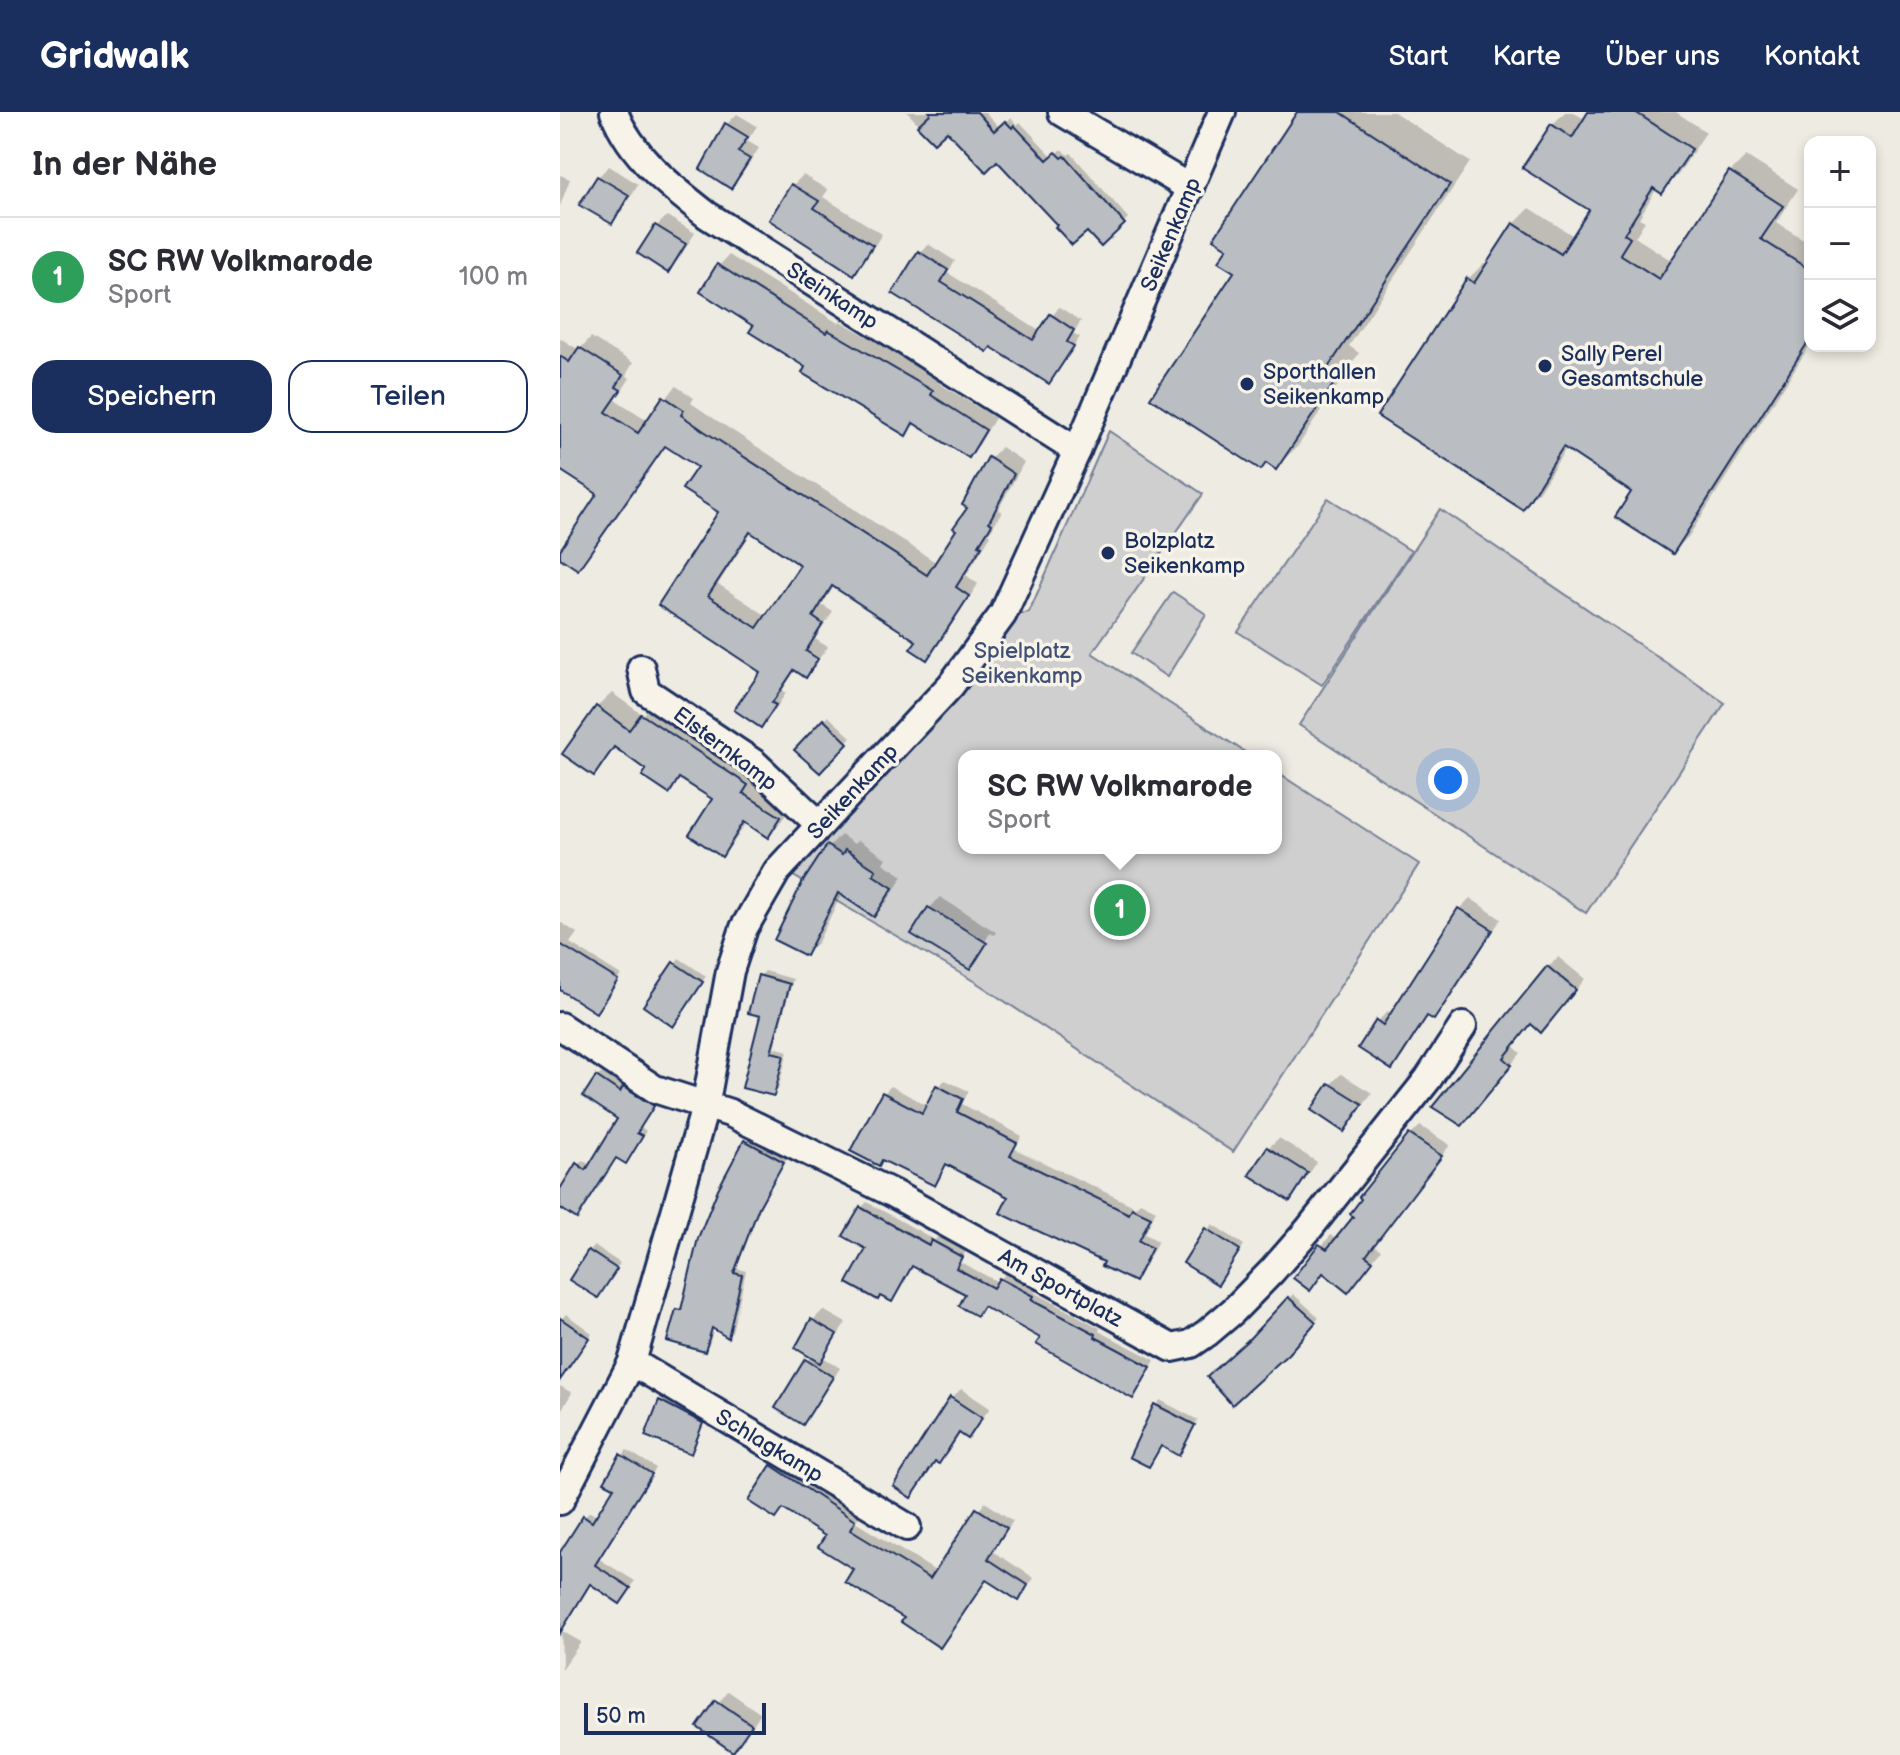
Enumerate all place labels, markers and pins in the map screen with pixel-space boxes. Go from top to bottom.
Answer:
place label: Sally Perel Gesamtschule [1561,341,1703,393]
marker: Sally Perel Gesamtschule [1536,357,1554,375]
place label: Sporthallen Seikenkamp [1263,359,1384,411]
marker: Sporthallen Seikenkamp [1238,375,1256,393]
place label: Bolzplatz Seikenkamp [1124,528,1245,580]
marker: Bolzplatz Seikenkamp [1099,544,1117,562]
pin: 1 [1094,880,1146,940]

